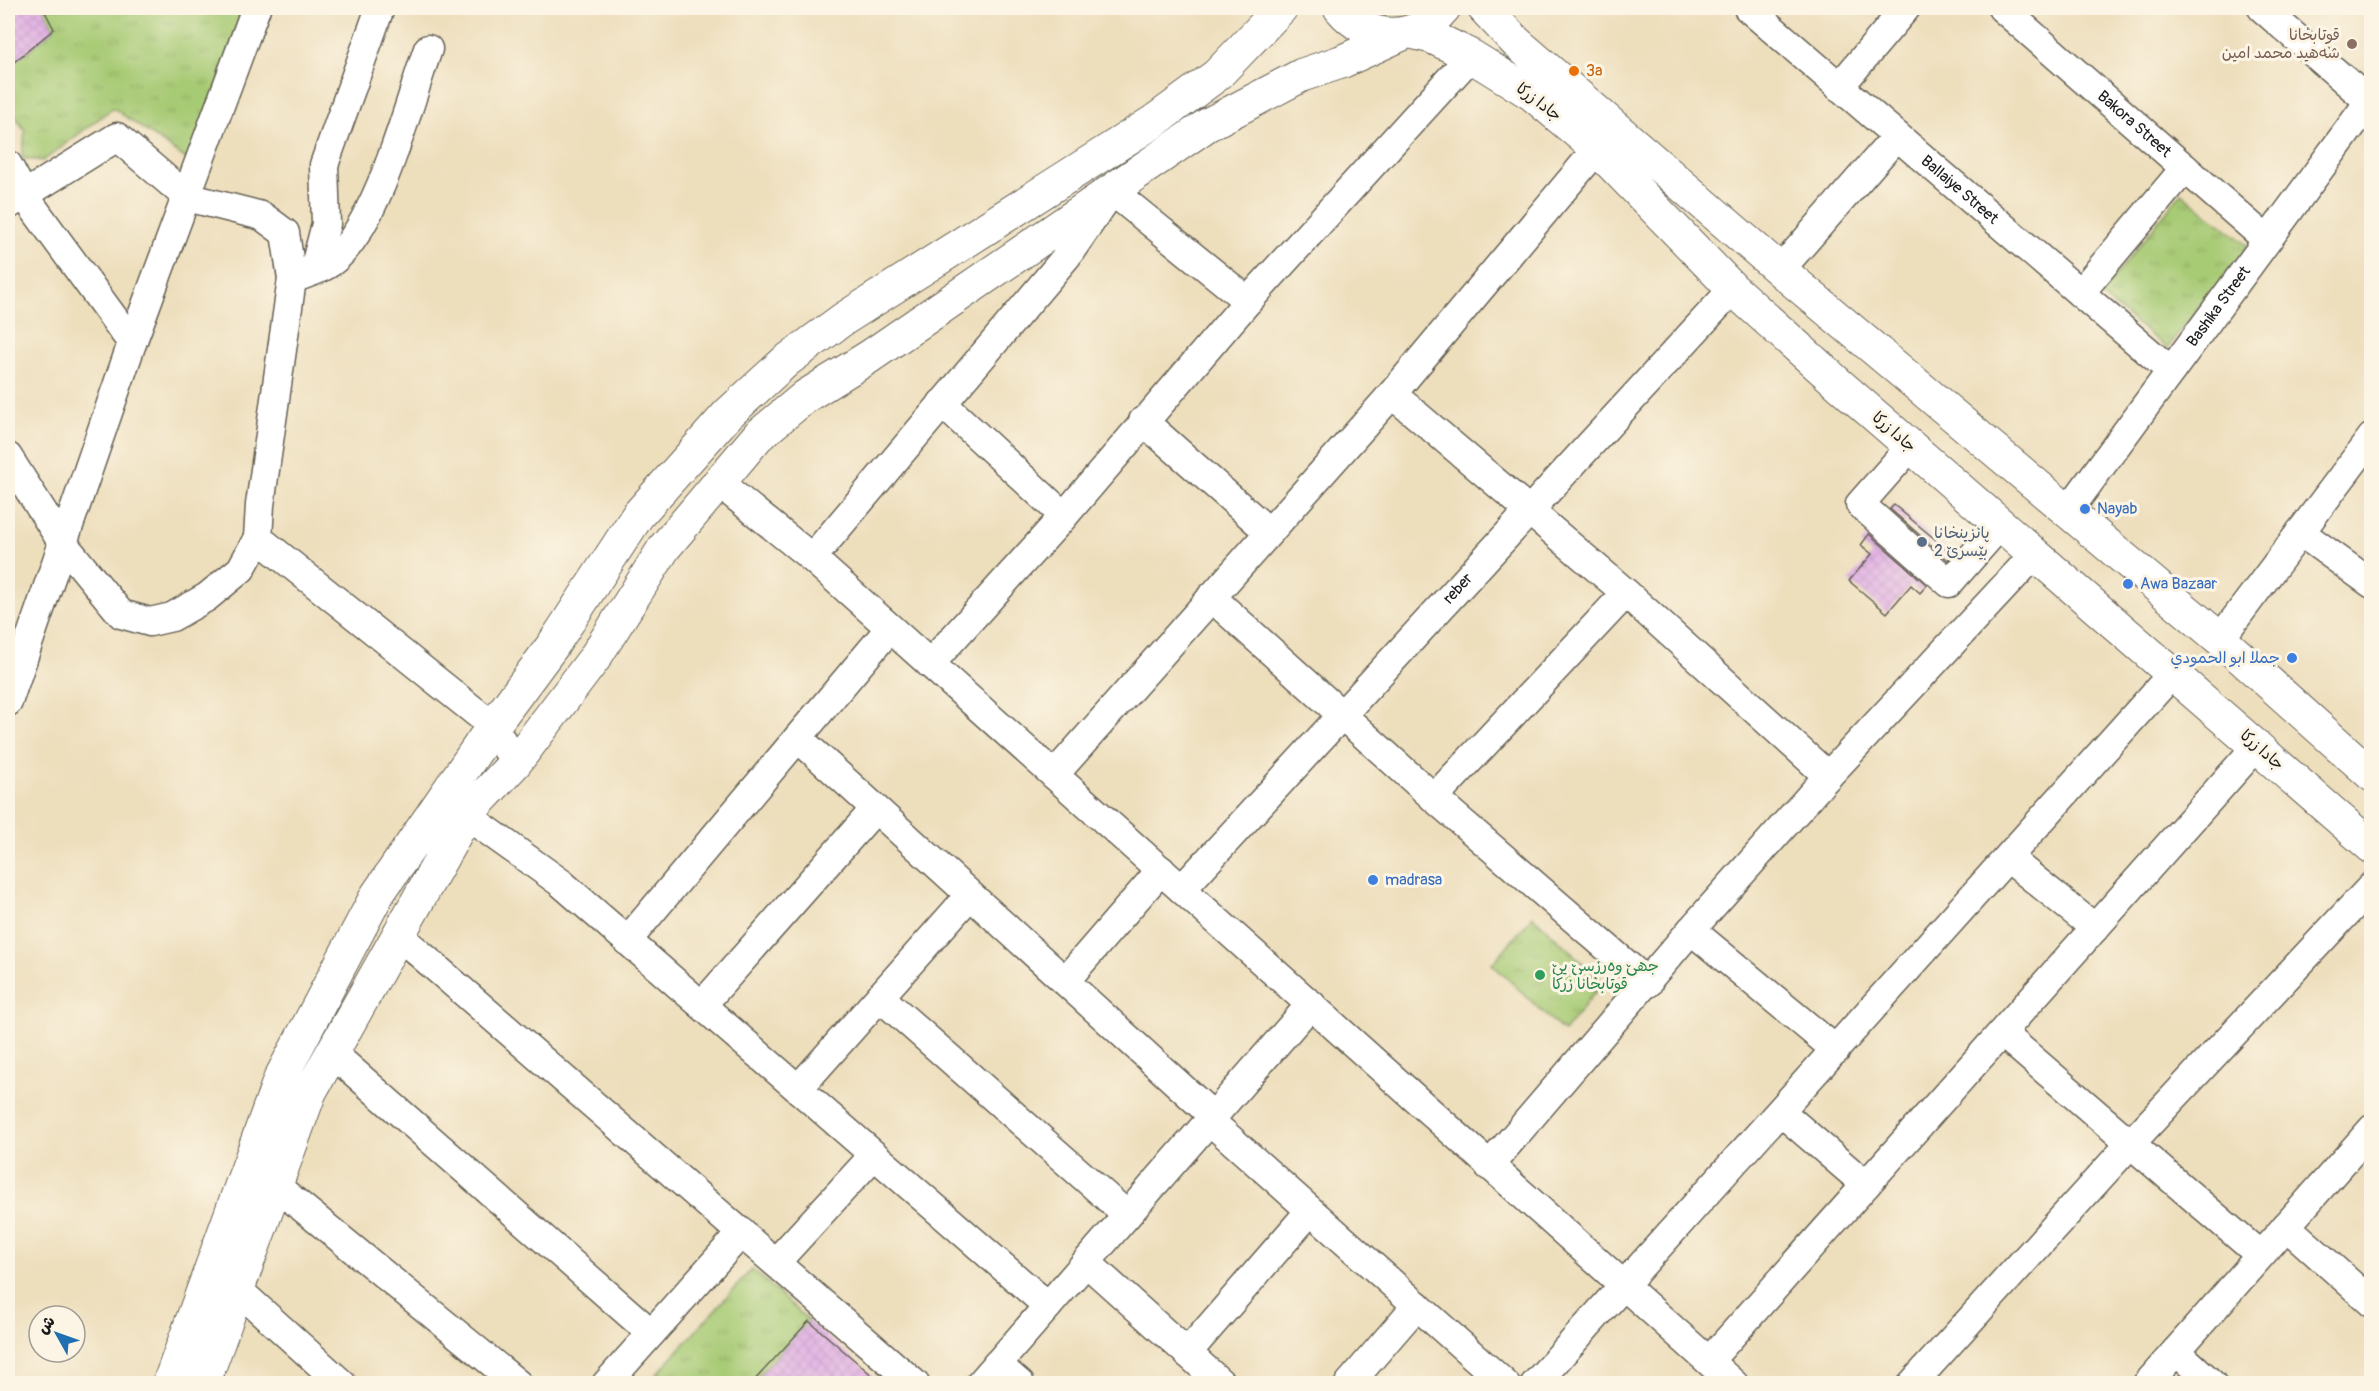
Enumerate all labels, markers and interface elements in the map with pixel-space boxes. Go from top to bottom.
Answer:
place label: قوتابخانا شەهید محمد امین [2222,25,2340,63]
marker: قوتابخانا شەهید محمد امین [2345,37,2359,51]
place label: 3a [1586,61,1602,81]
marker: 3a [1567,64,1581,78]
street label: جادا زرکا [1512,78,1566,126]
street label: Bakora Street [2093,86,2176,162]
street label: Ballaiye Street [1917,151,2003,229]
street label: Bashika Street [2182,262,2255,351]
street label: جادا زرکا [1868,407,1920,457]
place label: Nayab [2097,499,2138,519]
marker: Nayab [2078,502,2092,516]
place label: پانزینخانا بێسرێ 2 [1934,523,1990,561]
marker: پانزینخانا بێسرێ 2 [1915,535,1929,549]
street label: reber [1439,569,1477,608]
place label: Awa Bazaar [2140,574,2217,594]
marker: Awa Bazaar [2121,577,2135,591]
place label: جملا ابو الحمودي [2170,648,2280,669]
marker: جملا ابو الحمودي [2285,651,2299,665]
street label: جادا زرکا [2236,725,2288,775]
place label: madrasa [1385,870,1442,890]
marker: madrasa [1366,873,1380,887]
place label: جھێ وەرزسێ یێ قوتابخانا زرکا [1552,956,1659,994]
marker: جھێ وەرزسێ یێ قوتابخانا زرکا [1533,968,1547,982]
north arrow [27,1304,87,1364]
text: ش [33,1312,60,1338]

